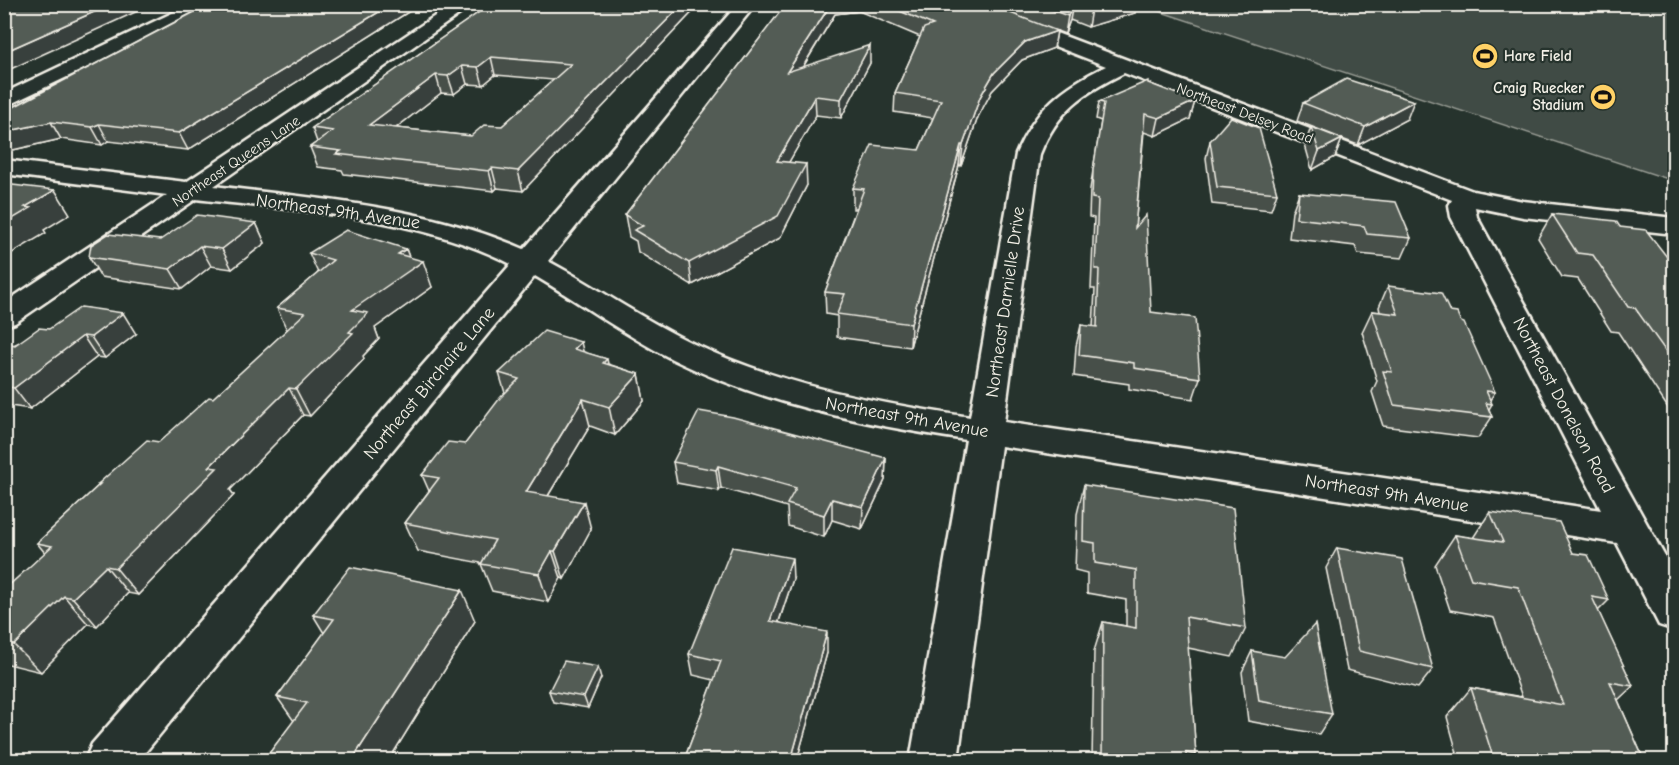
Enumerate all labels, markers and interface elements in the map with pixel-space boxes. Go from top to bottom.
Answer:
sports icon: Hare Field [1470,41,1500,71]
place label: Hare Field [1504,47,1572,65]
street label: Northeast Delsey Road [1174,79,1316,147]
place label: Craig Ruecker Stadium [1493,79,1584,114]
sports icon: Craig Ruecker Stadium [1588,82,1618,112]
street label: Northeast Queens Lane [169,111,304,211]
street label: Northeast 9th Avenue [255,190,421,233]
street label: Northeast Darnielle Drive [982,205,1029,399]
street label: Northeast Birchaire Lane [359,303,499,464]
street label: Northeast Donelson Road [1508,314,1619,497]
street label: Northeast 9th Avenue [824,393,990,442]
street label: Northeast 9th Avenue [1304,470,1470,517]

